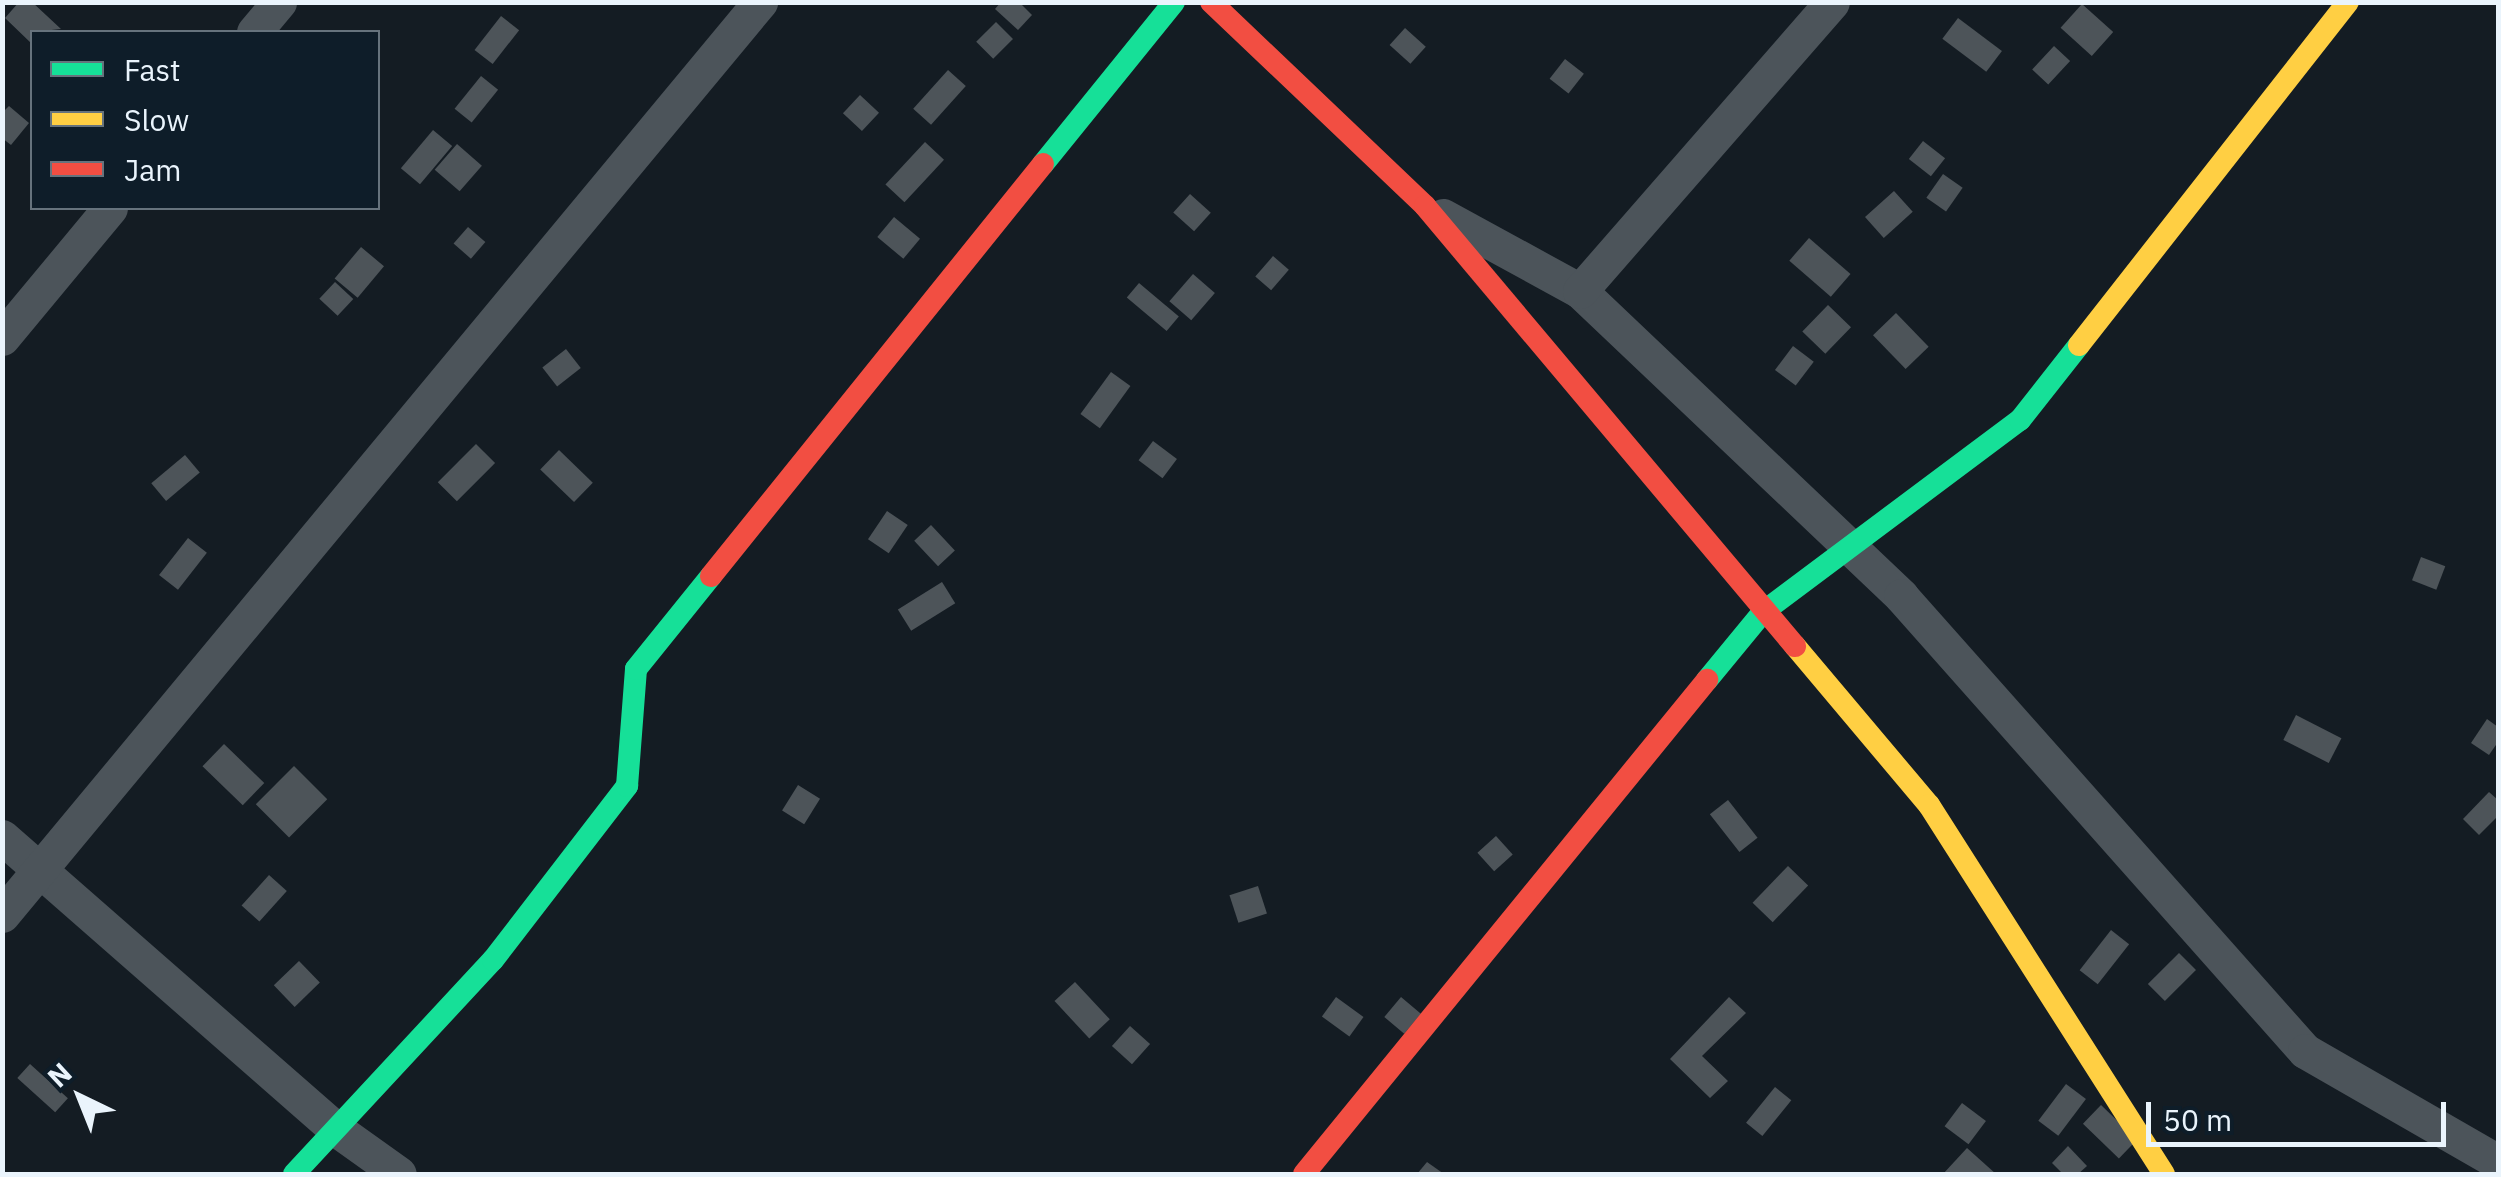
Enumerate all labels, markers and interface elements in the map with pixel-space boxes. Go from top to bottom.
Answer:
legend [30,30,380,210]
text: Fast [124,50,181,89]
text: Slow [124,100,189,139]
text: Jam [124,150,182,189]
north arrow [30,1047,130,1147]
text: N [39,1054,79,1095]
scale bar [2151,1082,2451,1144]
text: 50 m [2163,1100,2232,1139]

